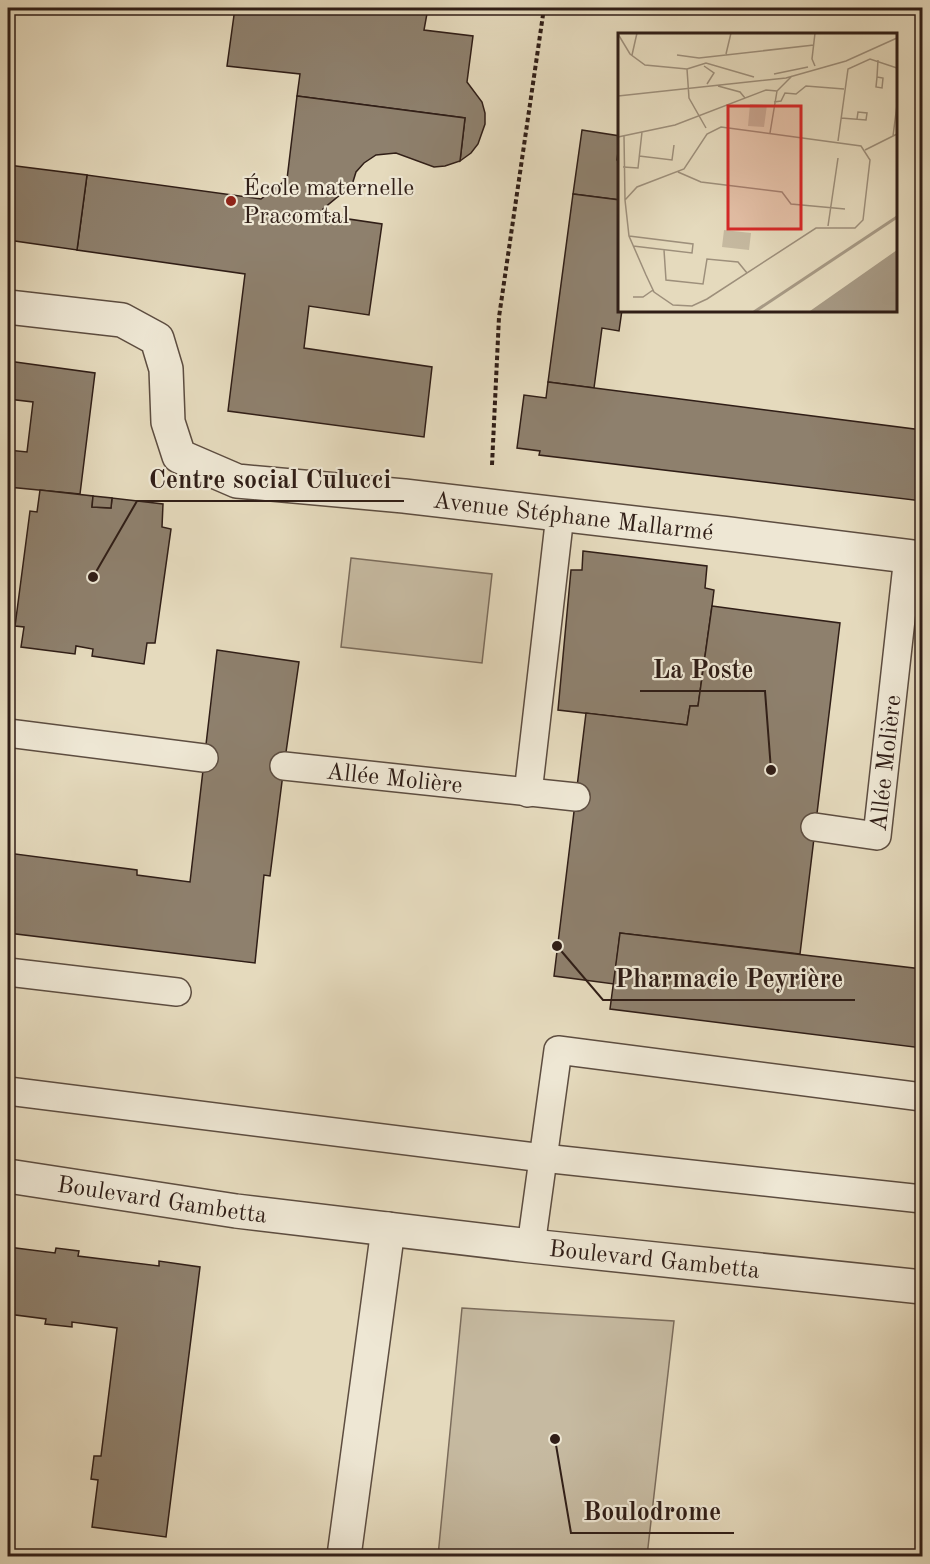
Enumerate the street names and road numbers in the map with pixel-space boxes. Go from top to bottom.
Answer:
street label: Avenue Stéphane Mallarmé [432,489,715,546]
street label: Allée Molière [868,694,907,833]
street label: Allée Molière [325,761,464,799]
street label: Boulevard Gambetta [55,1174,268,1229]
street label: Boulevard Gambetta [548,1238,761,1284]

